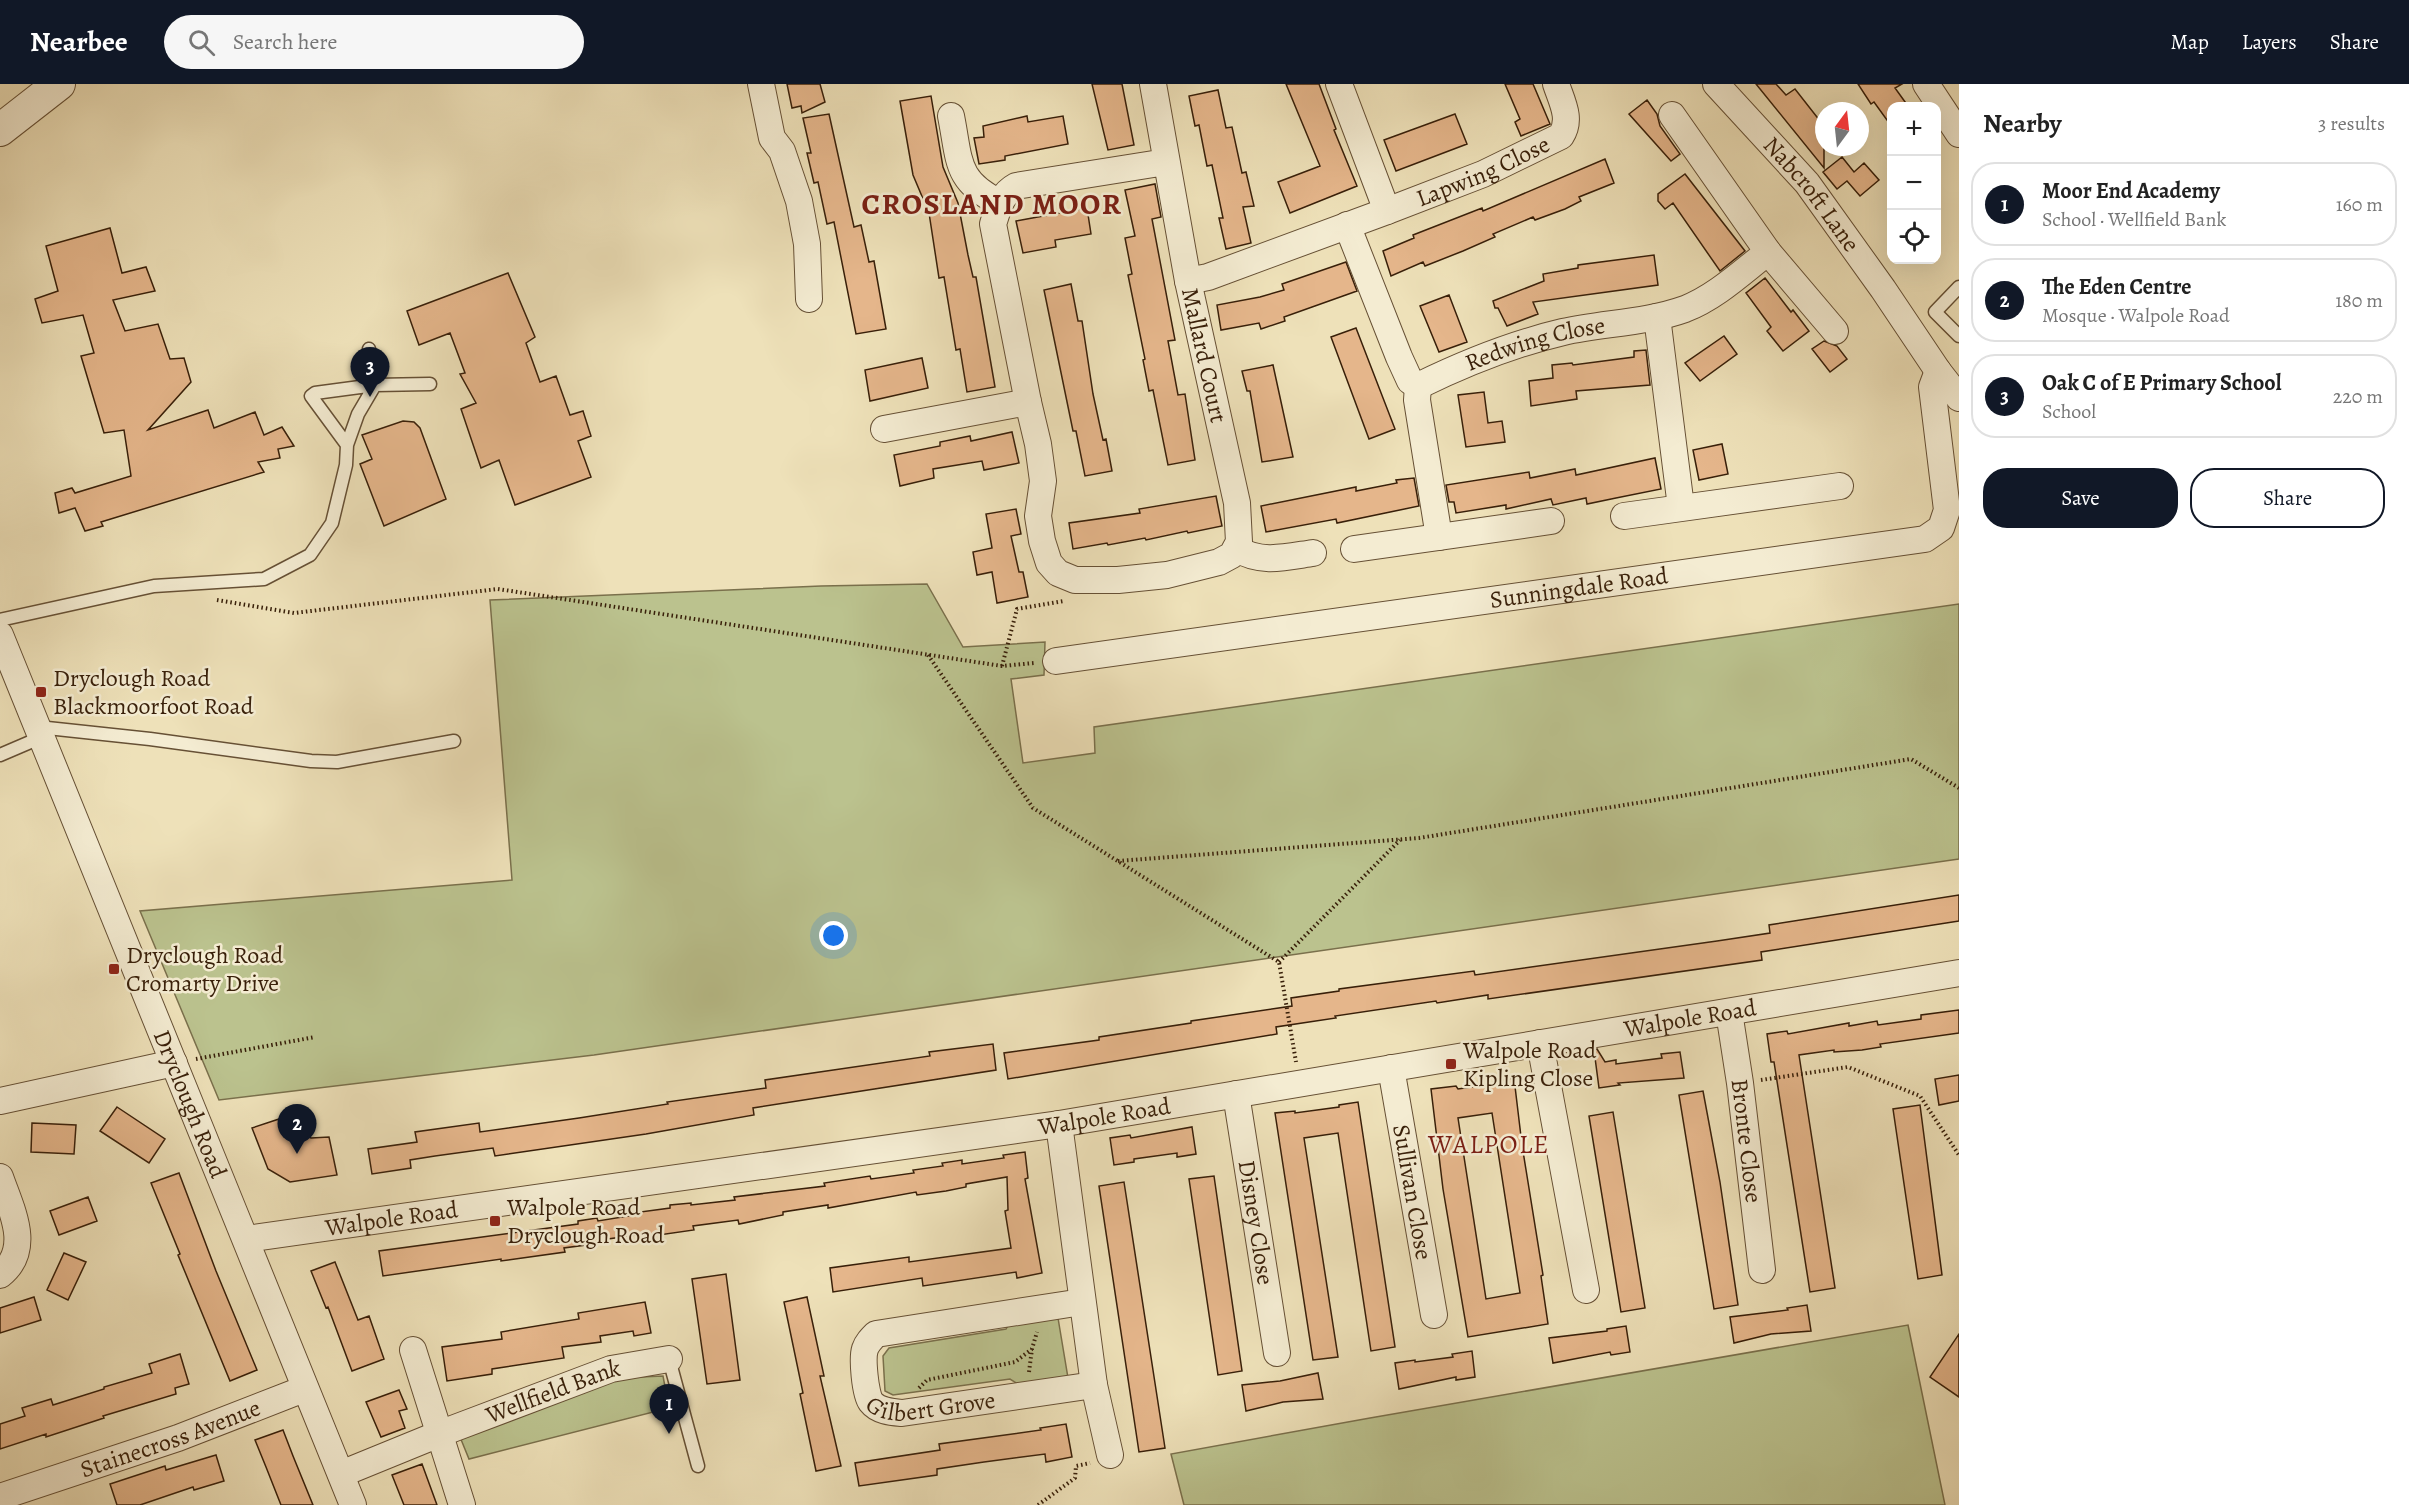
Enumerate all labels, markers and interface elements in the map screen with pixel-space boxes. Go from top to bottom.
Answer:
search box [164,15,584,69]
text: Nearbee [30,23,128,61]
icon: search [185,26,218,59]
text: Search here [233,27,337,57]
text: Map [2170,28,2209,56]
text: Layers [2242,28,2297,56]
text: Share [2330,28,2379,56]
north arrow [1815,102,1869,156]
map controls [1887,102,1941,264]
button: + [1887,102,1941,156]
text: Nearby [1983,106,2062,141]
text: 3 results [2318,110,2385,137]
street label: Lapwing Close [1412,128,1555,214]
street label: Nabcroft Lane [1756,130,1867,258]
button: − [1887,156,1941,210]
text: Moor End Academy [2042,176,2220,206]
district label: CROSLAND MOOR [861,184,1123,224]
text: 1 [2001,191,2008,218]
text: 160 m [2336,191,2383,218]
text: School · Wellfield Bank [2042,206,2226,233]
button: locate [1887,210,1941,264]
text: The Eden Centre [2042,272,2191,302]
street label: Mallard Court [1174,285,1235,426]
text: 2 [2000,287,2009,314]
text: 180 m [2335,287,2383,314]
text: Mosque · Walpole Road [2042,302,2230,329]
street label: Redwing Close [1460,309,1607,379]
pin: 3 [350,348,389,397]
text: Oak C of E Primary School [2042,368,2281,398]
text: 3 [2000,383,2009,410]
text: 220 m [2333,383,2383,410]
text: School [2042,398,2096,425]
button: Save [1983,468,2178,528]
button: Share [2190,468,2385,528]
street label: Sunningdale Road [1488,559,1670,616]
place label: Dryclough Road Blackmoorfoot Road [53,662,254,722]
marker: Dryclough Road Blackmoorfoot Road [34,685,48,699]
your location [819,921,848,950]
place label: Dryclough Road Cromarty Drive [126,939,283,999]
marker: Dryclough Road Cromarty Drive [107,962,121,976]
street label: Walpole Road [1621,991,1759,1045]
street label: Dryclough Road [146,1025,235,1183]
place label: Walpole Road Kipling Close [1462,1034,1597,1094]
marker: Walpole Road Kipling Close [1444,1057,1458,1071]
street label: Bronte Close [1724,1077,1770,1205]
street label: Walpole Road [1035,1090,1173,1143]
pin: 2 [278,1104,316,1154]
street label: Sullivan Close [1385,1122,1440,1262]
district label: WALPOLE [1427,1127,1550,1162]
street label: Disney Close [1231,1158,1282,1287]
place label: Walpole Road Dryclough Road [506,1191,664,1251]
street label: Walpole Road [322,1193,460,1244]
marker: Walpole Road Dryclough Road [488,1214,502,1228]
street label: Wellfield Bank [480,1352,623,1431]
pin: 1 [650,1384,688,1434]
street label: Gilbert Grove [859,1384,997,1429]
street label: Stainecross Avenue [76,1392,265,1485]

